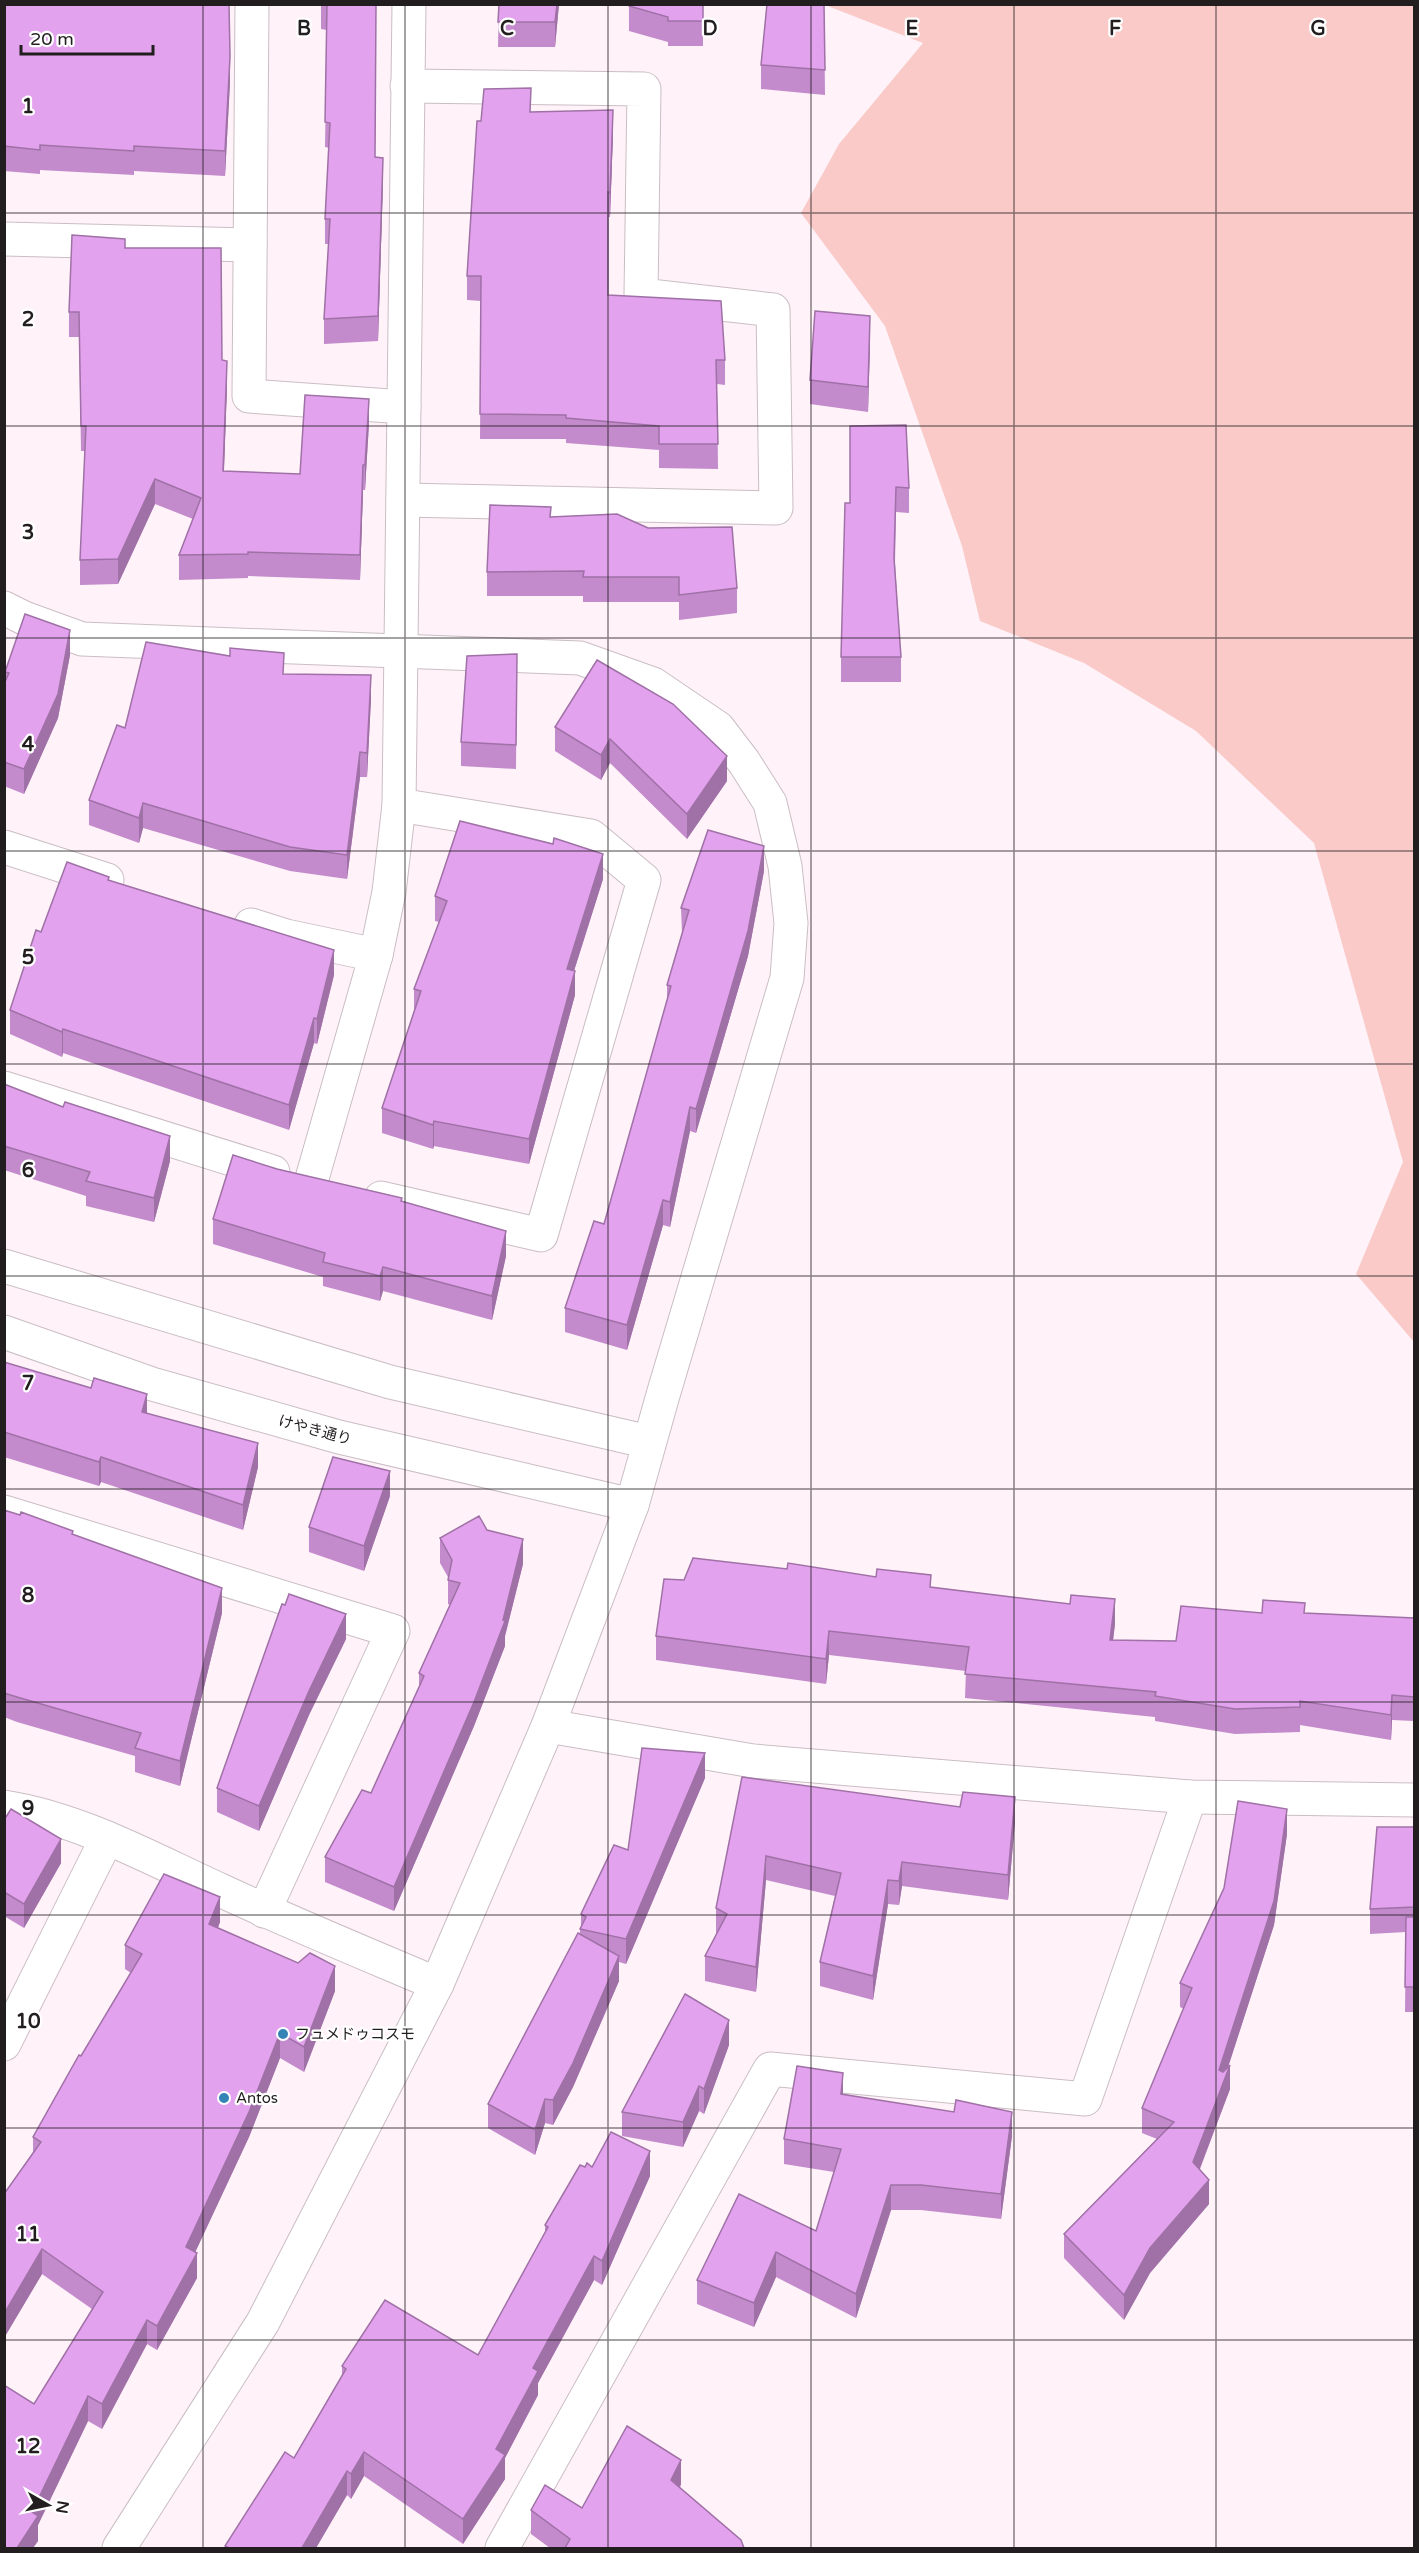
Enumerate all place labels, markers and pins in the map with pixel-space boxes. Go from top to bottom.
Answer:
place label: フュメドゥコスモ [295,2025,415,2043]
marker: フュメドゥコスモ [276,2027,290,2041]
place label: Antos [236,2089,278,2107]
marker: Antos [217,2091,231,2105]

